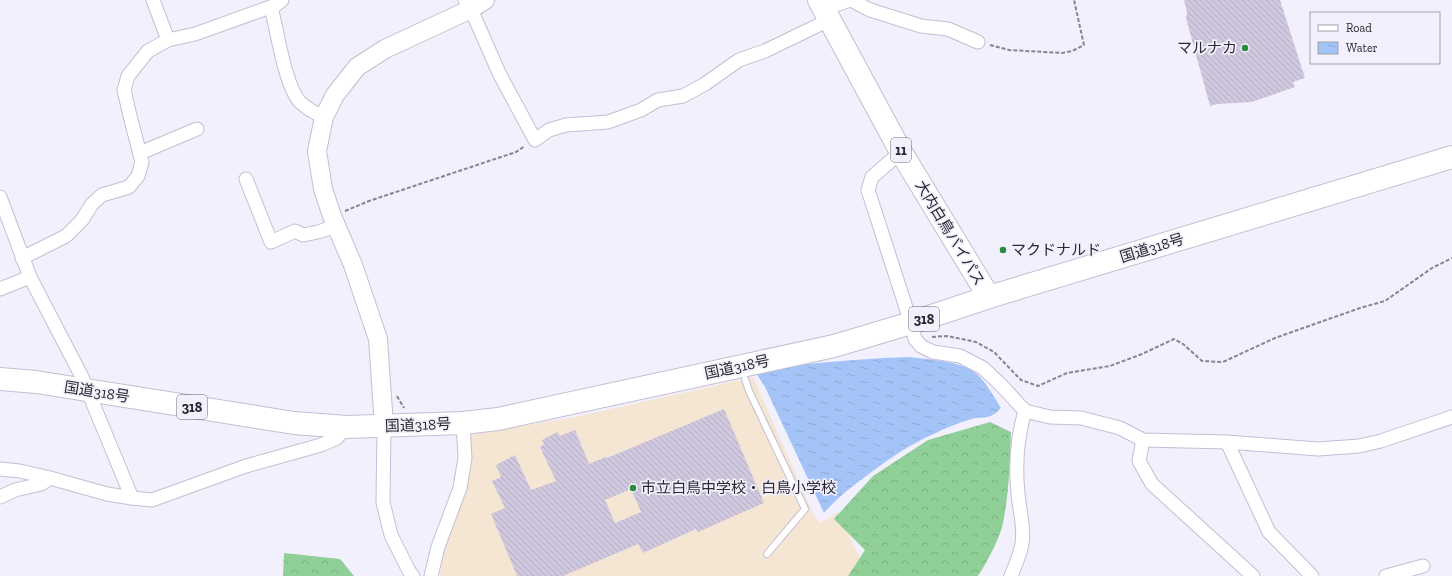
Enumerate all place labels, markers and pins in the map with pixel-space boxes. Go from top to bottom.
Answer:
place label: マルナカ [1177,39,1237,57]
marker: マルナカ [1240,43,1250,53]
place label: マクドナルド [1011,241,1101,259]
marker: マクドナルド [998,245,1008,255]
place label: 市立白鳥中学校・白鳥小学校 [641,479,836,497]
marker: 市立白鳥中学校・白鳥小学校 [628,483,638,493]

